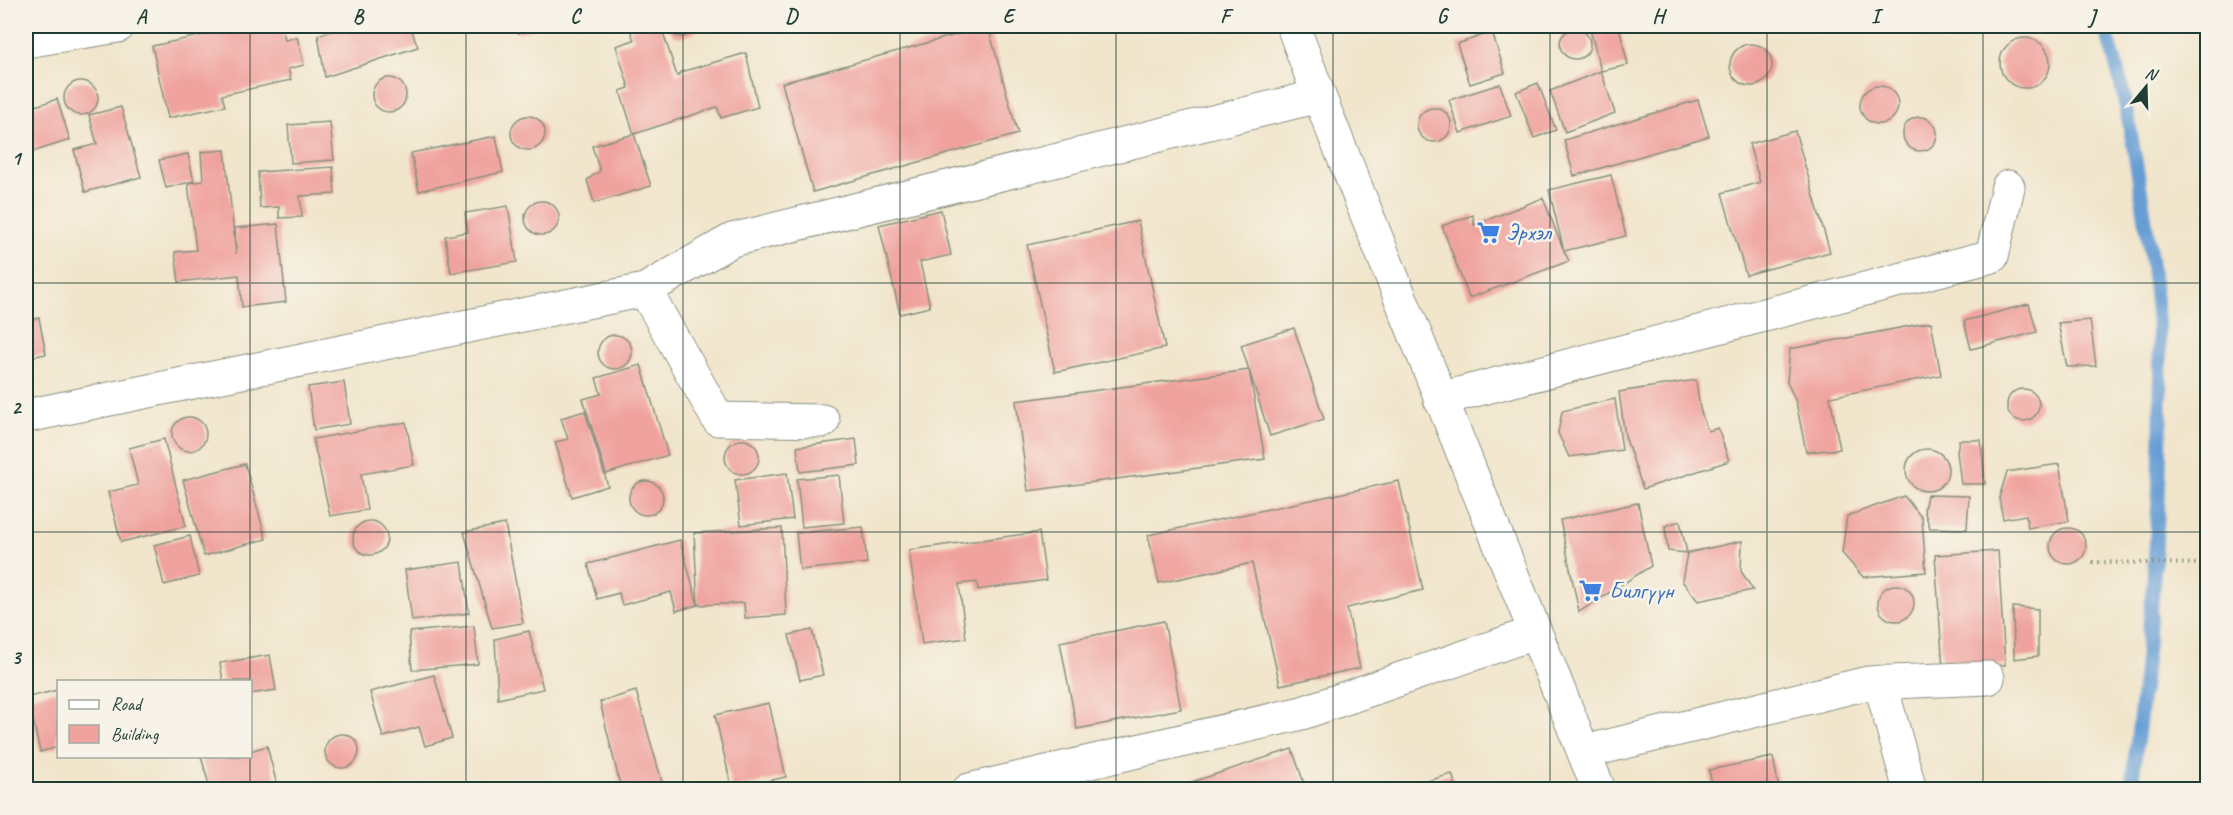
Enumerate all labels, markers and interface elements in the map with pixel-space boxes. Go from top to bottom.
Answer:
text: A [136,4,148,29]
text: B [353,4,365,29]
text: C [570,4,582,29]
text: D [785,4,799,29]
text: E [1003,4,1017,29]
text: F [1220,4,1234,29]
text: G [1437,4,1450,29]
text: H [1652,4,1667,29]
text: I [1871,4,1884,29]
text: J [2087,4,2099,29]
north arrow [2116,57,2176,117]
text: N [2143,63,2161,86]
text: 1 [12,146,23,171]
place label: Эрхэл [1506,217,1552,247]
supermarket icon: Эрхэл [1475,219,1501,245]
text: 2 [12,395,23,420]
place label: Билгүүн [1609,575,1676,605]
supermarket icon: Билгүүн [1578,577,1604,603]
text: 3 [12,645,23,670]
legend [57,680,252,758]
text: Road [111,693,144,715]
text: Building [111,723,160,745]

